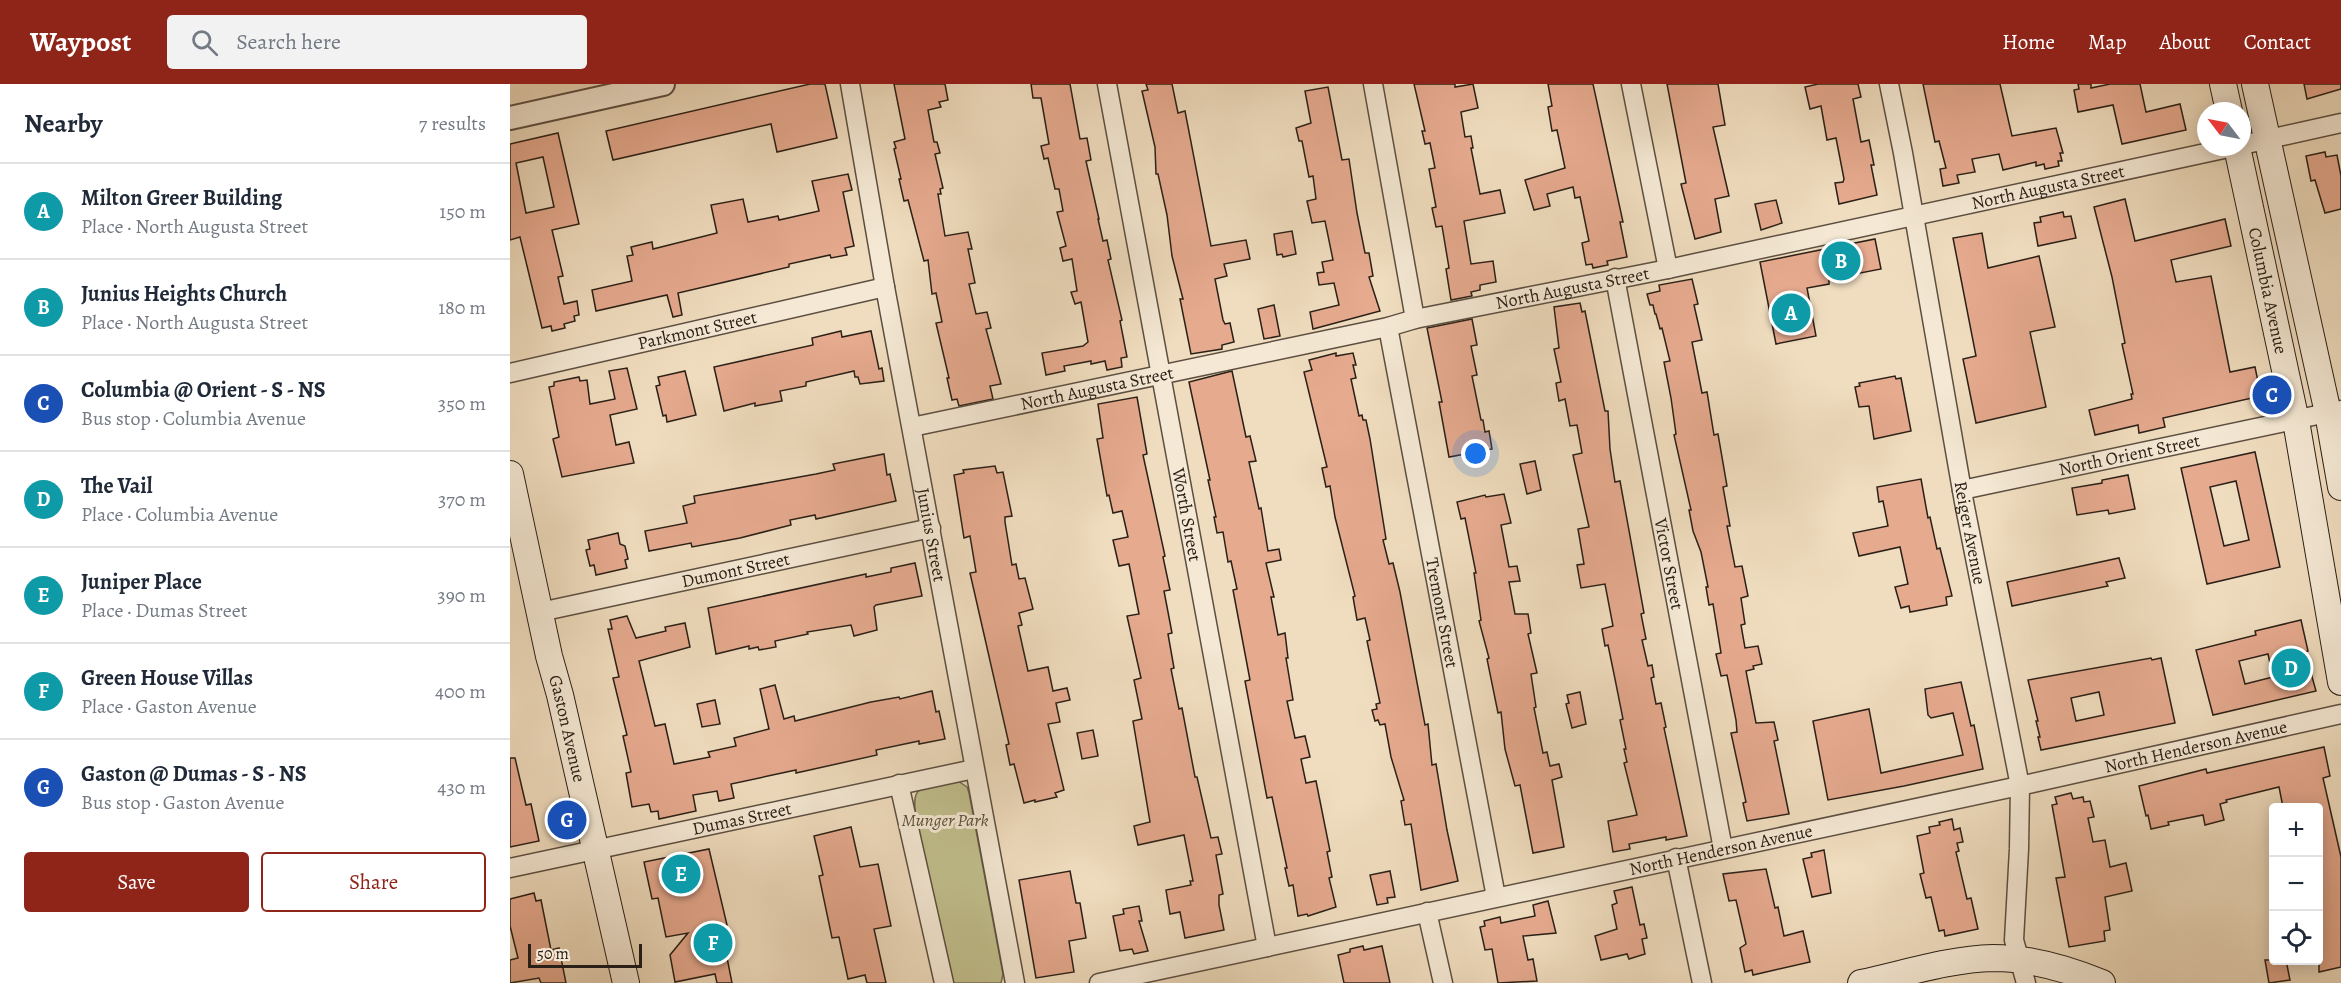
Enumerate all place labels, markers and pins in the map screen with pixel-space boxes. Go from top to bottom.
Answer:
pin: B [1822,238,1860,284]
pin: A [1772,290,1810,336]
pin: C [2252,372,2292,418]
pin: D [2272,646,2310,690]
pin: G [548,798,586,842]
pin: E [662,852,700,896]
pin: F [694,920,732,966]

